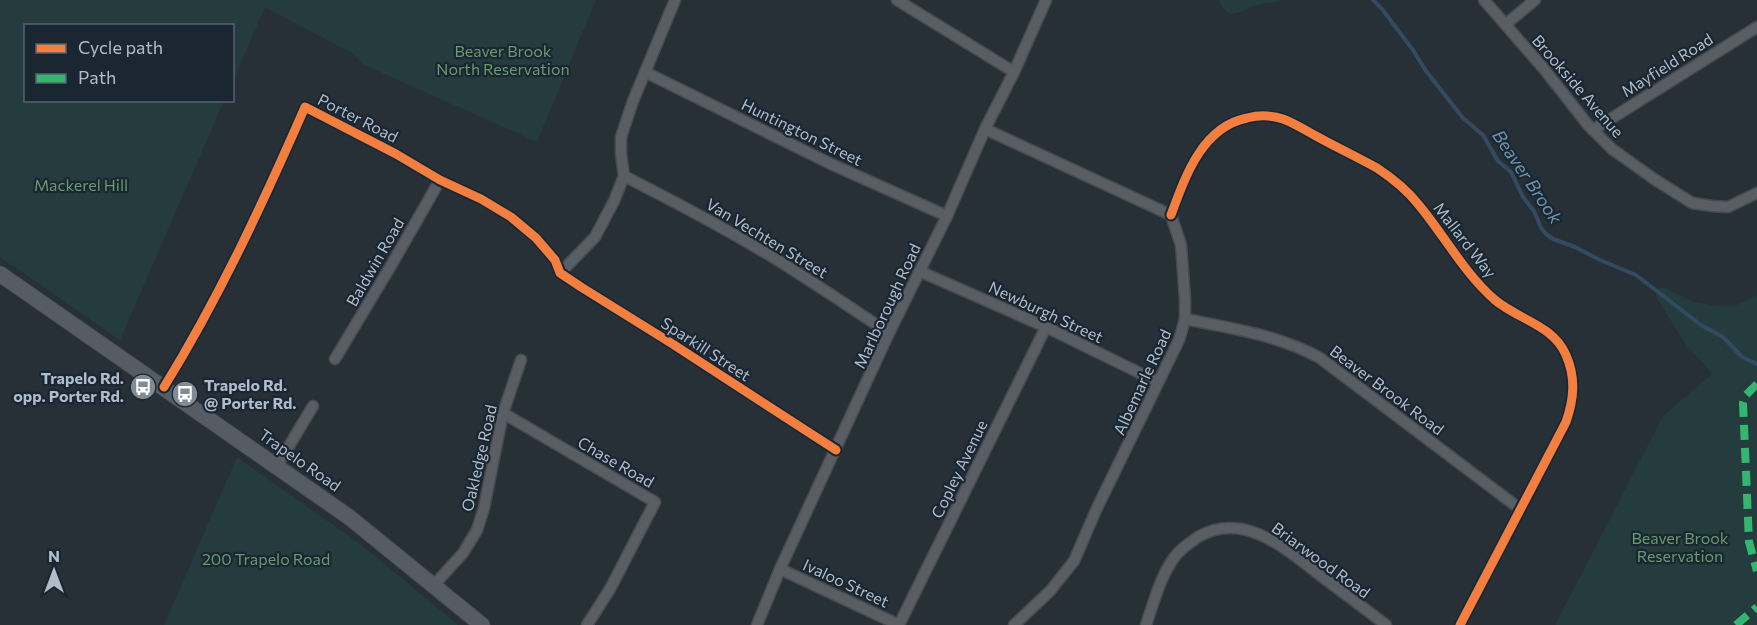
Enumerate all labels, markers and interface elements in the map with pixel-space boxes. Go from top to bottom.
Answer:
legend [24,24,234,102]
street label: Mayfield Road [1618,29,1716,100]
street label: Brookside Avenue [1529,30,1628,141]
text: Cycle path [78,36,163,58]
park label: Beaver Brook North Reservation [436,41,570,78]
text: Path [78,66,116,88]
street label: Porter Road [315,89,401,146]
street label: Huntington Street [739,94,866,169]
water label: Beaver Brook [1488,125,1568,229]
park label: Mackerel Hill [34,175,128,194]
street label: Van Vechten Street [703,194,832,282]
street label: Mallard Way [1430,198,1501,281]
street label: Baldwin Road [342,214,407,309]
street label: Marlborough Road [849,240,924,371]
street label: Newburgh Street [986,277,1107,347]
street label: Sparkill Street [658,313,755,385]
street label: Albemarle Road [1109,326,1174,438]
street label: Beaver Brook Road [1327,341,1448,439]
place label: Trapelo Rd. opp. Porter Rd. [13,368,124,405]
bus stop icon: Trapelo Rd. opp. Porter Rd. [128,372,158,402]
place label: Trapelo Rd. @ Porter Rd. [204,375,297,412]
bus stop icon: Trapelo Rd. @ Porter Rd. [170,379,200,409]
street label: Oakledge Road [457,403,500,513]
street label: Copley Avenue [927,417,991,521]
street label: Trapelo Road [256,424,345,495]
street label: Chase Road [575,432,658,491]
street label: Briarwood Road [1268,518,1374,602]
park label: Beaver Brook Reservation [1631,528,1729,565]
north arrow [24,541,84,601]
text: N [48,546,60,565]
park label: 200 Trapelo Road [202,549,330,568]
street label: Ivaloo Street [800,554,892,611]

